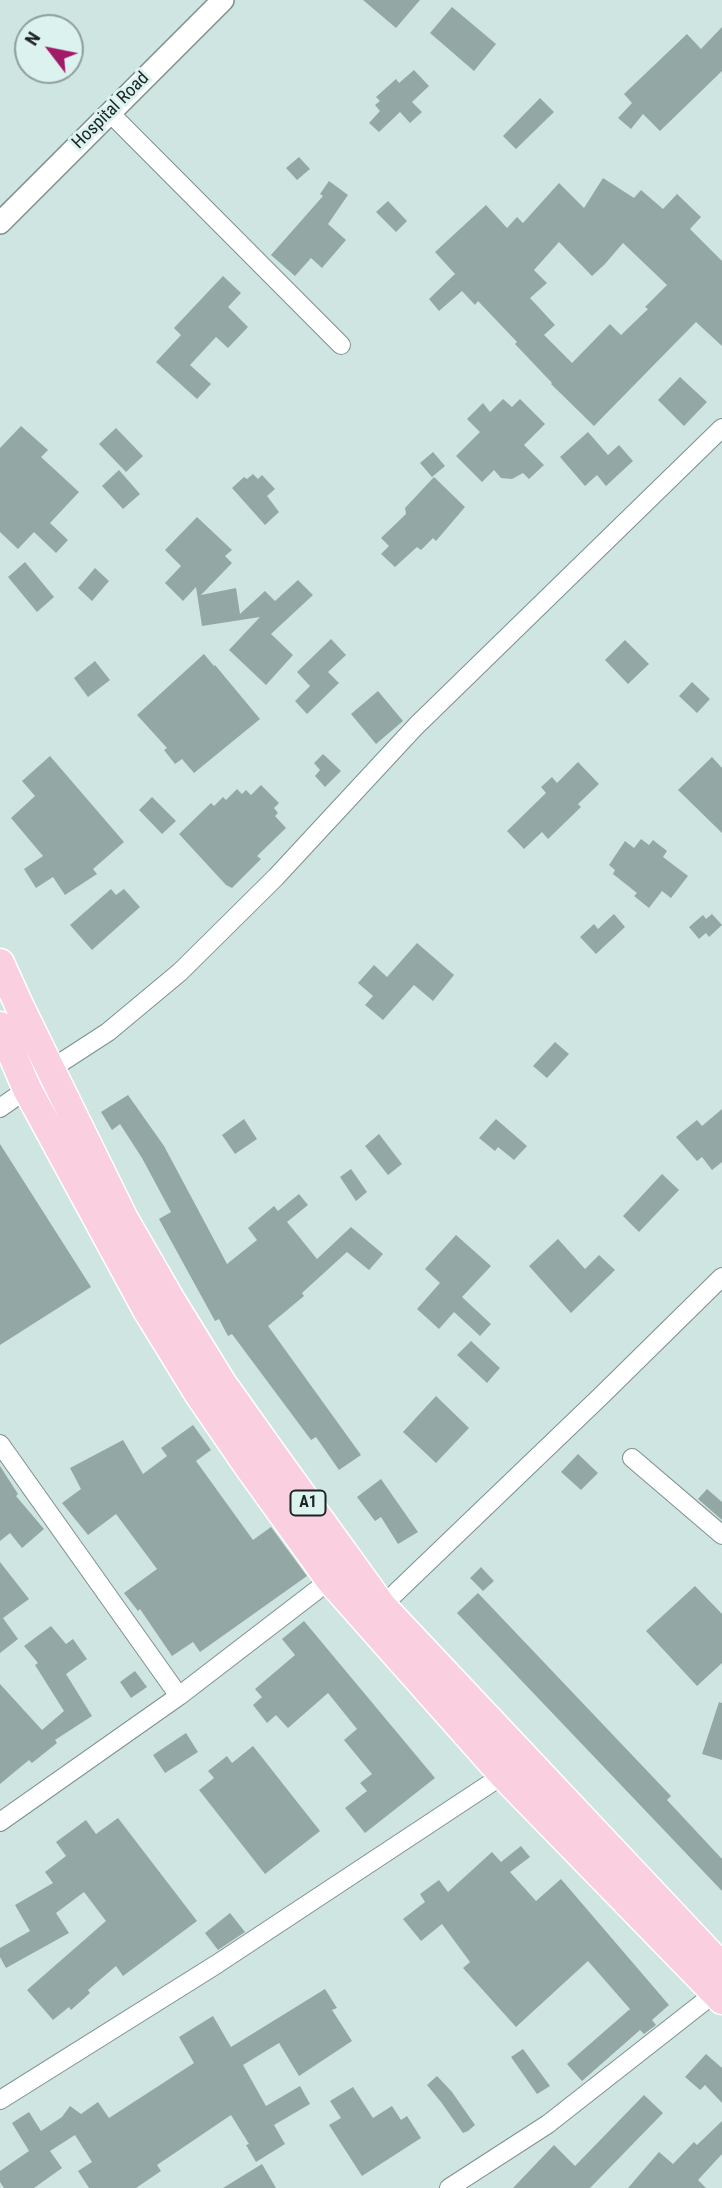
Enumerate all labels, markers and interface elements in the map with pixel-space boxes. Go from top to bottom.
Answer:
north arrow [14,14,84,84]
text: N [20,28,45,50]
street label: Hospital Road [68,68,154,154]
road number: A1 [290,1490,326,1516]

